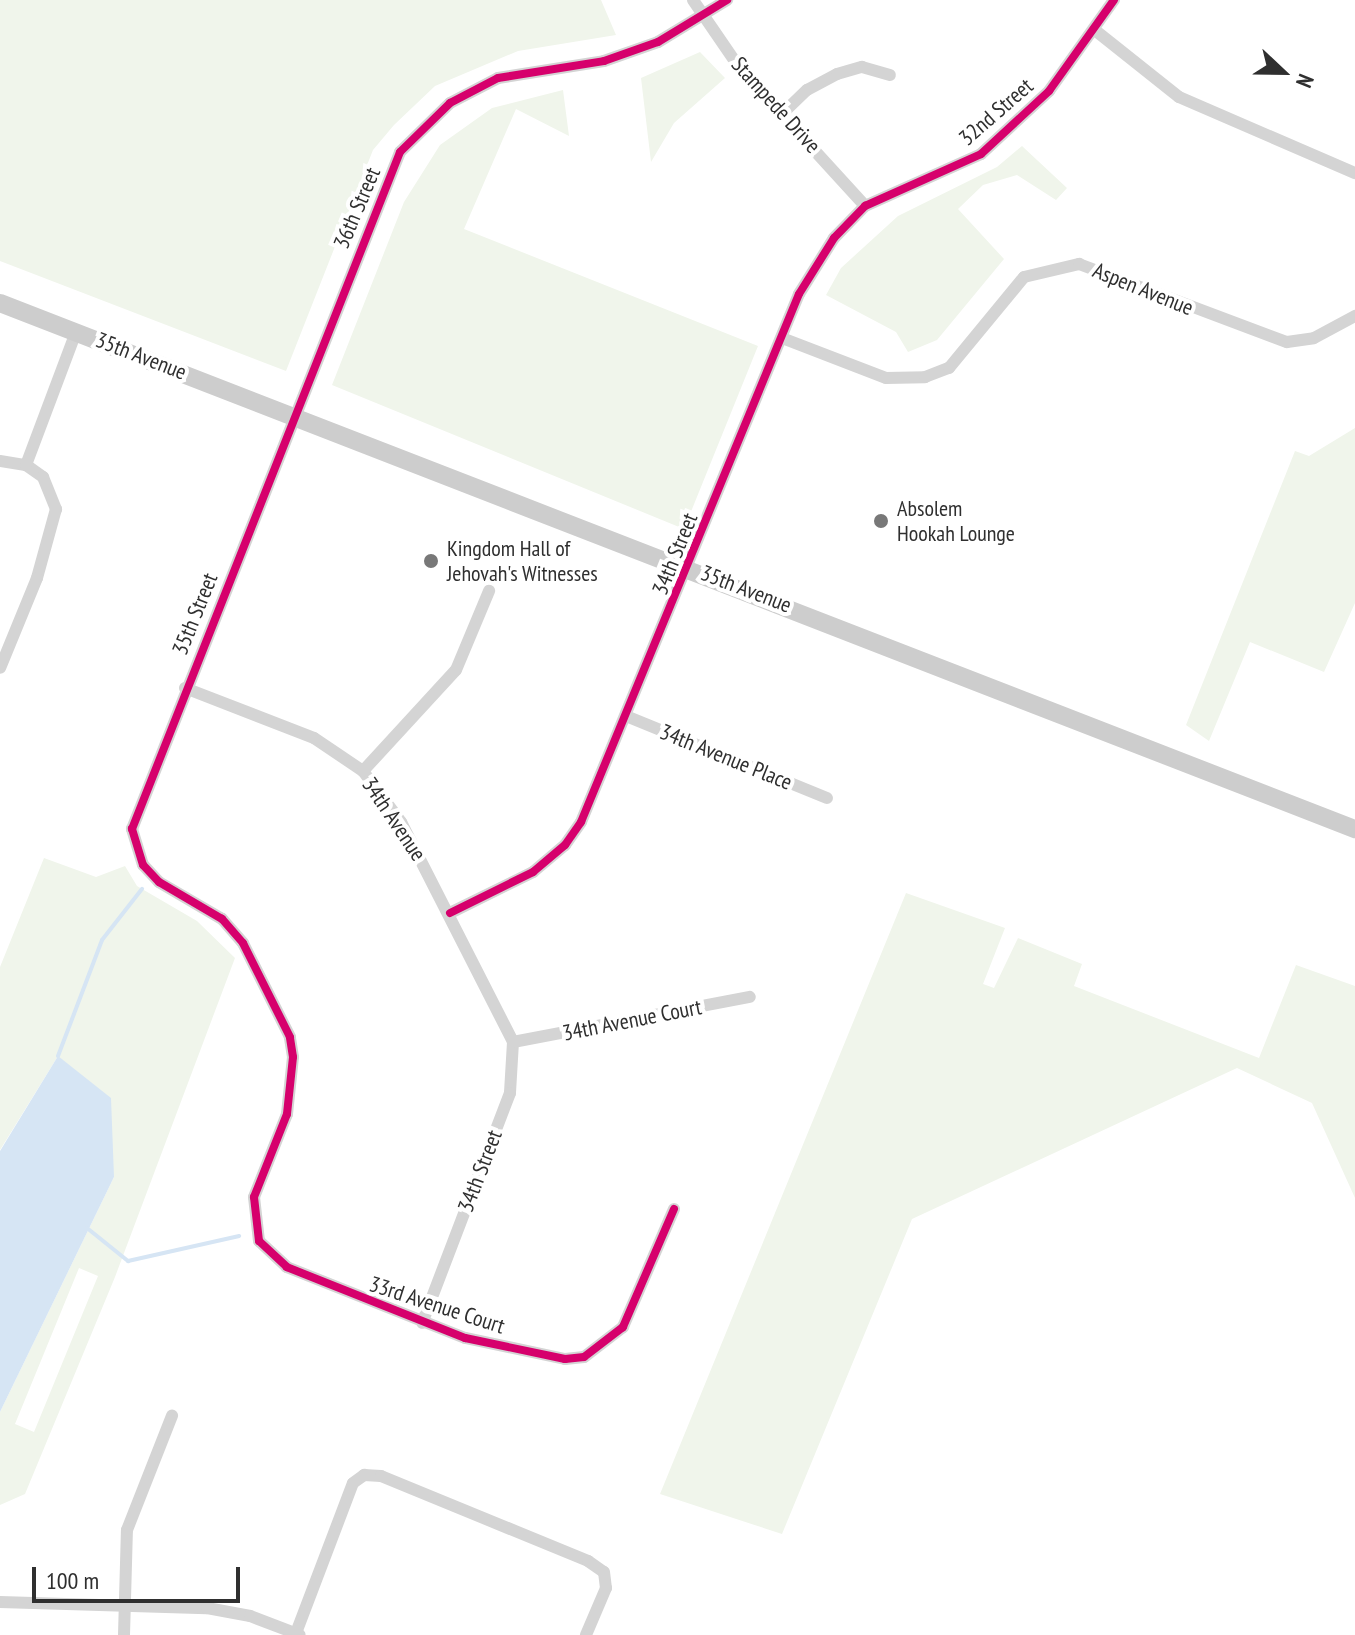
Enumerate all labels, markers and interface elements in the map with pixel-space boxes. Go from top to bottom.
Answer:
north arrow [1243,32,1323,112]
street label: Stampede Drive [726,51,826,159]
text: N [1290,70,1320,92]
street label: 32nd Street [954,73,1038,151]
street label: 36th Street [328,163,386,253]
street label: Aspen Avenue [1089,257,1197,321]
street label: 35th Avenue [92,327,190,385]
place label: Absolem Hookah Lounge [897,495,1015,546]
street label: 34th Street [647,509,703,599]
marker: Absolem Hookah Lounge [872,512,890,530]
place label: Kingdom Hall of Jehovah's Witnesses [447,535,598,586]
marker: Kingdom Hall of Jehovah's Witnesses [422,552,440,570]
street label: 35th Avenue [697,560,795,618]
street label: 35th Street [167,569,223,659]
street label: 34th Avenue Place [656,718,796,796]
street label: 34th Avenue [356,772,432,866]
street label: 34th Avenue Court [560,994,704,1046]
street label: 34th Street [452,1126,508,1216]
street label: 33rd Avenue Court [366,1271,508,1339]
scale bar [36,1551,244,1601]
text: 100 m [46,1565,99,1596]

